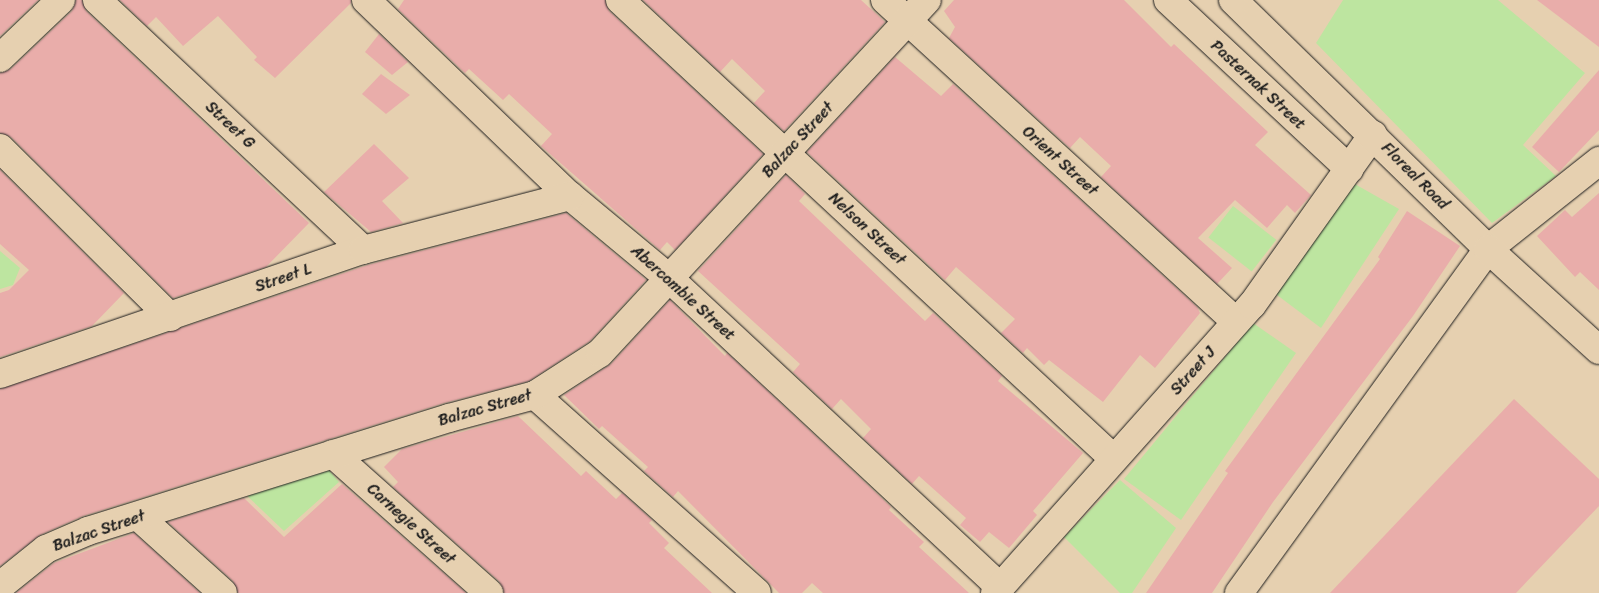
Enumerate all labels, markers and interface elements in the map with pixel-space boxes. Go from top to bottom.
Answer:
street label: Pasternak Street [1207,36,1309,134]
street label: Street G [201,97,259,153]
street label: Balzac Street [758,98,838,182]
street label: Orient Street [1018,122,1102,200]
street label: Floreal Road [1377,138,1453,214]
street label: Nelson Street [824,188,910,270]
street label: Abercombie Street [627,241,739,345]
street label: Street L [252,259,314,297]
street label: Street J [1166,343,1220,399]
street label: Balzac Street [436,385,534,431]
street label: Carnegie Street [363,479,459,569]
street label: Balzac Street [50,506,148,556]

